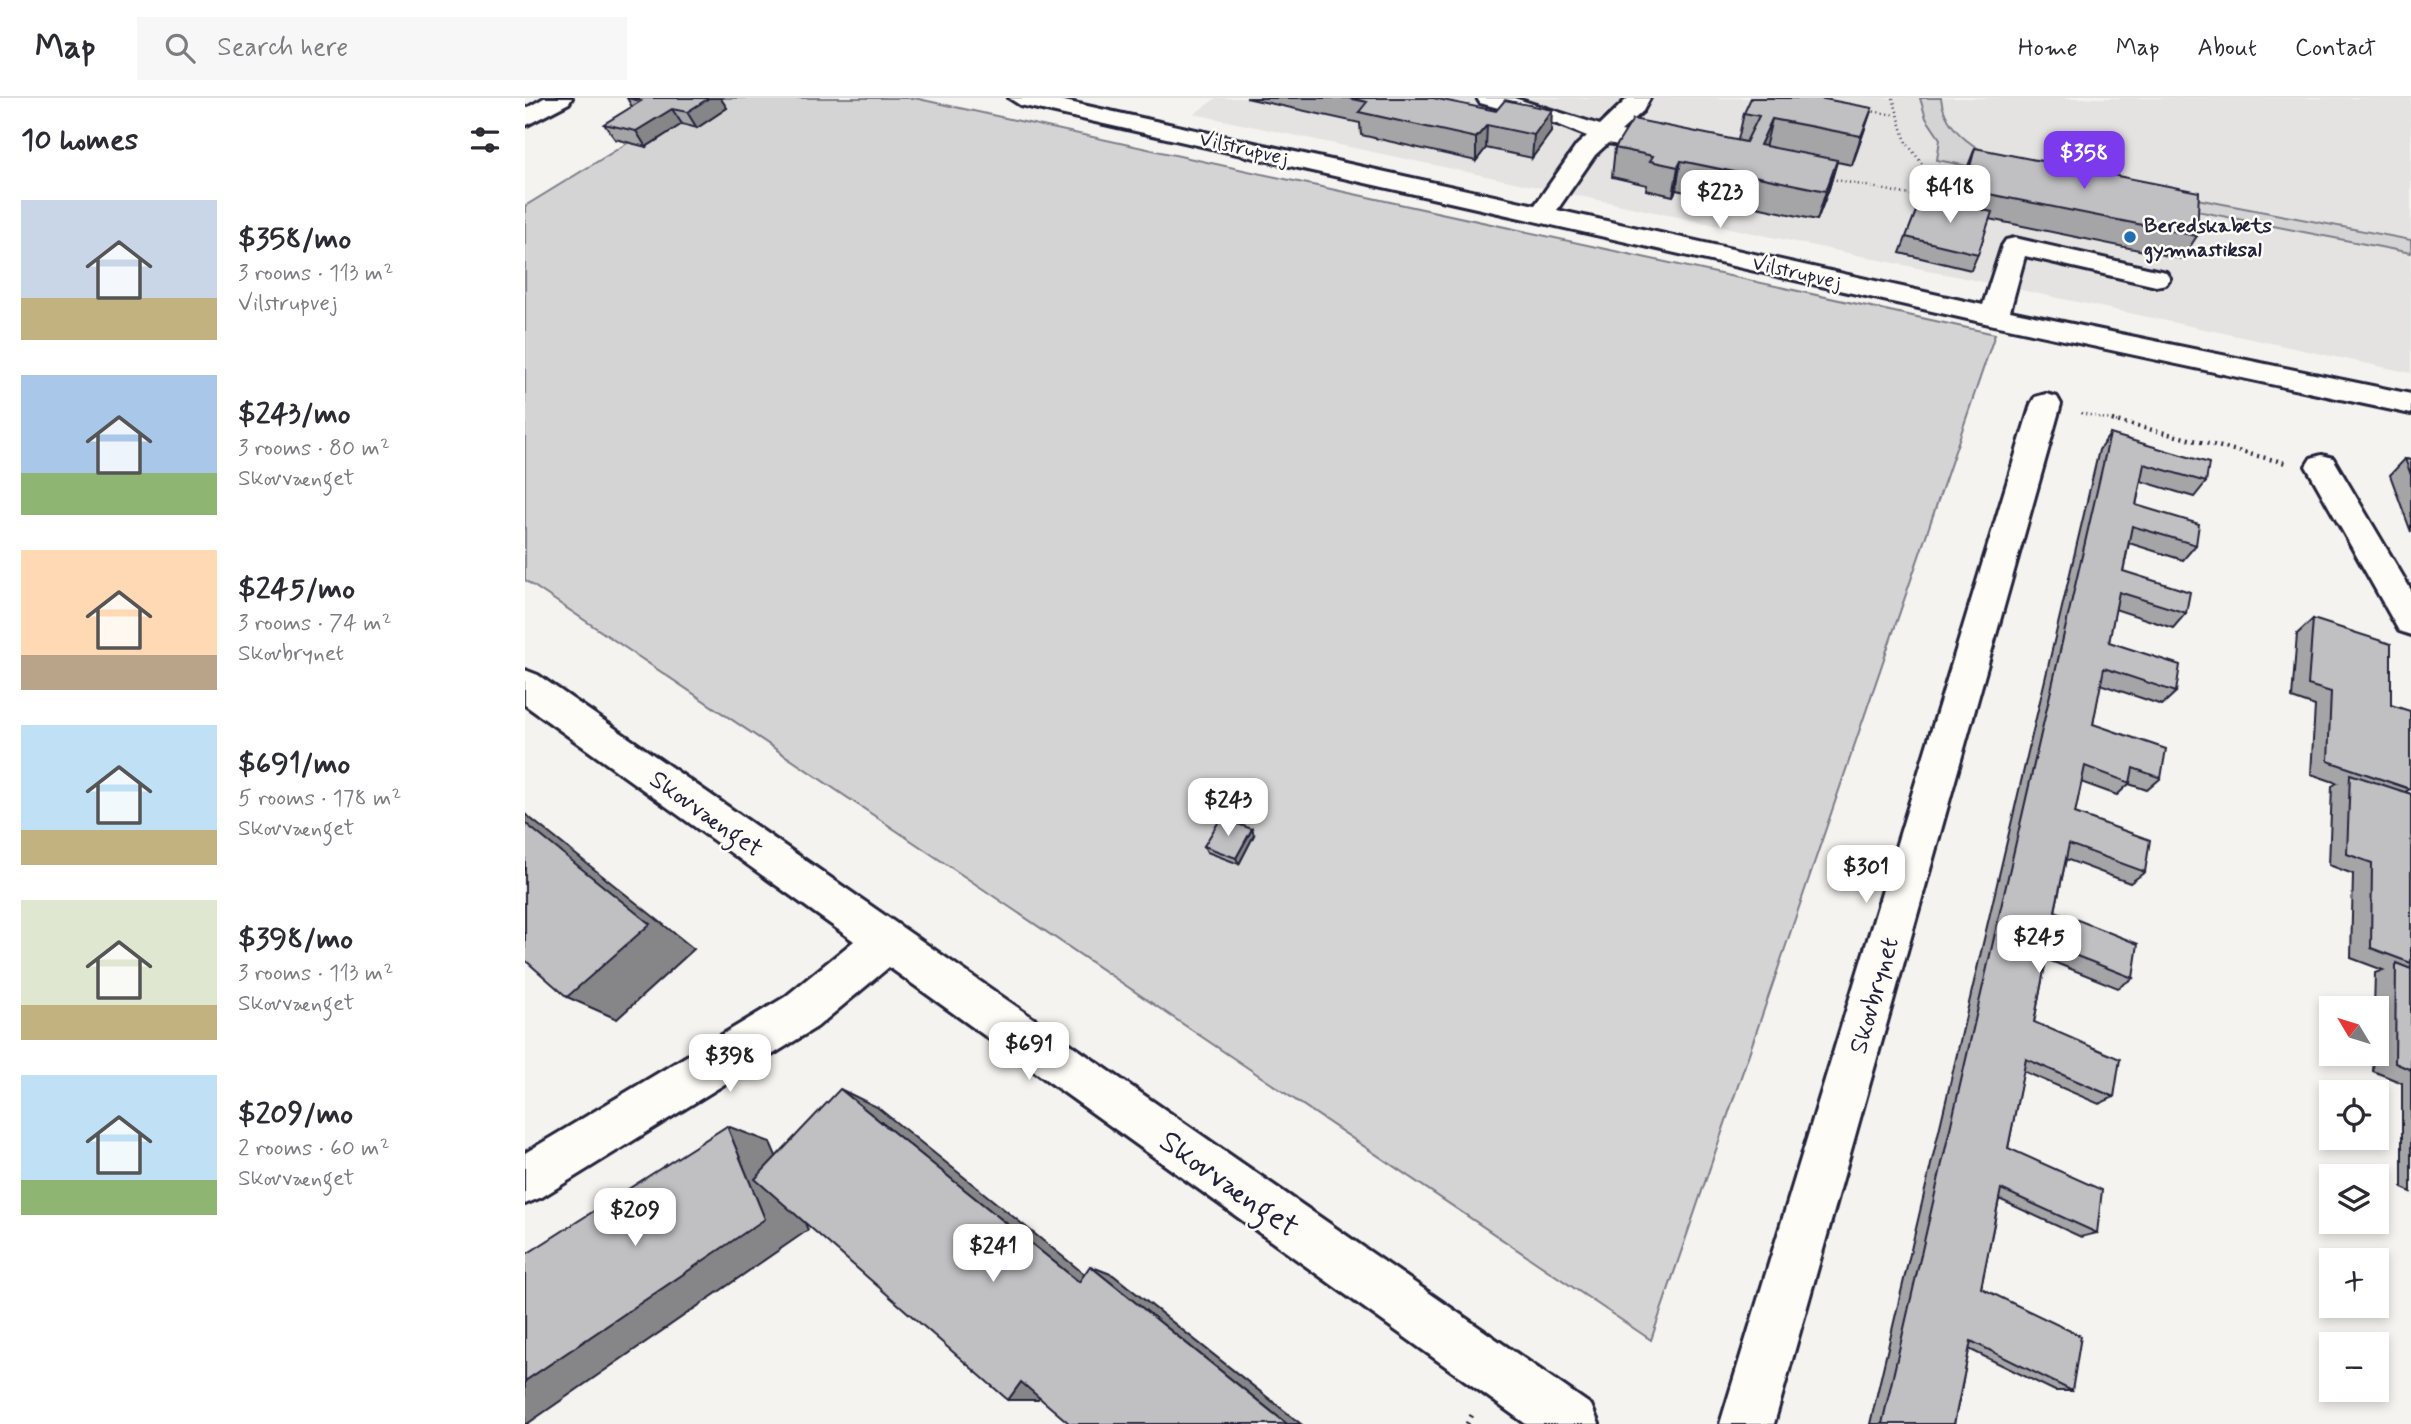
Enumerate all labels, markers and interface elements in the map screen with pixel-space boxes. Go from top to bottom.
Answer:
search box [137,17,627,80]
text: Map [35,26,95,70]
icon: search [161,29,199,67]
text: Search here [217,31,348,65]
text: Home [2018,33,2078,64]
text: Map [2116,33,2160,64]
text: About [2198,33,2257,64]
text: Contact [2295,33,2376,64]
text: 10 homes [21,121,138,160]
icon: filters [466,121,504,159]
street label: Vilstrupvej [1196,125,1291,173]
pin: $358 [2043,132,2125,191]
text: $358 [2060,139,2108,169]
pin: $418 [1909,166,1991,225]
pin: $223 [1679,170,1761,230]
text: $418 [1925,173,1975,203]
text: $223 [1697,178,1743,208]
place label: Beredskabets gymnastiksal [2144,212,2273,264]
text: $358/mo [238,220,351,259]
icon: home [77,228,161,312]
marker: Beredskabets gymnastiksal [2122,229,2138,245]
street label: Vilstrupvej [1749,249,1844,297]
text: 3 rooms · 113 m² [238,259,393,289]
text: Vilstrupvej [238,289,338,319]
text: $243/mo [238,395,351,434]
icon: home [77,403,161,487]
text: 3 rooms · 80 m² [238,434,390,464]
text: Skovvænget [238,464,354,494]
text: $245/mo [238,570,355,609]
icon: home [77,578,161,662]
text: 3 rooms · 74 m² [238,609,392,639]
text: Skovbrynet [238,639,344,669]
text: $691/mo [238,745,350,784]
icon: home [77,753,161,837]
street label: Skovvænget [641,763,769,869]
pin: $243 [1187,778,1269,838]
text: 5 rooms · 178 m² [238,784,401,814]
text: $243 [1204,786,1252,816]
text: Skovvænget [238,814,354,844]
pin: $301 [1825,846,1907,905]
text: $301 [1843,853,1889,883]
pin: $245 [1998,916,2080,975]
text: $398/mo [238,920,353,959]
text: $245 [2013,923,2065,953]
icon: home [77,928,161,1012]
street label: Skovbrynet [1842,933,1908,1058]
text: 3 rooms · 113 m² [238,959,393,989]
text: Skovvænget [238,989,354,1019]
north arrow [2319,996,2389,1066]
map controls [2319,996,2389,1402]
pin: $691 [988,1023,1070,1082]
text: $691 [1005,1030,1053,1060]
pin: $398 [689,1034,771,1094]
text: $398 [705,1042,755,1072]
button: locate [2319,1080,2389,1150]
text: $209/mo [238,1095,353,1134]
icon: home [77,1103,161,1187]
street label: Skovvænget [1149,1121,1307,1251]
text: 2 rooms · 60 m² [238,1134,390,1164]
text: Skovvænget [238,1164,354,1194]
button: layers [2319,1164,2389,1234]
pin: $209 [594,1188,676,1248]
text: $209 [610,1196,660,1226]
pin: $241 [952,1224,1034,1284]
text: $241 [969,1232,1017,1262]
button: + [2319,1248,2389,1318]
button: − [2319,1332,2389,1402]

